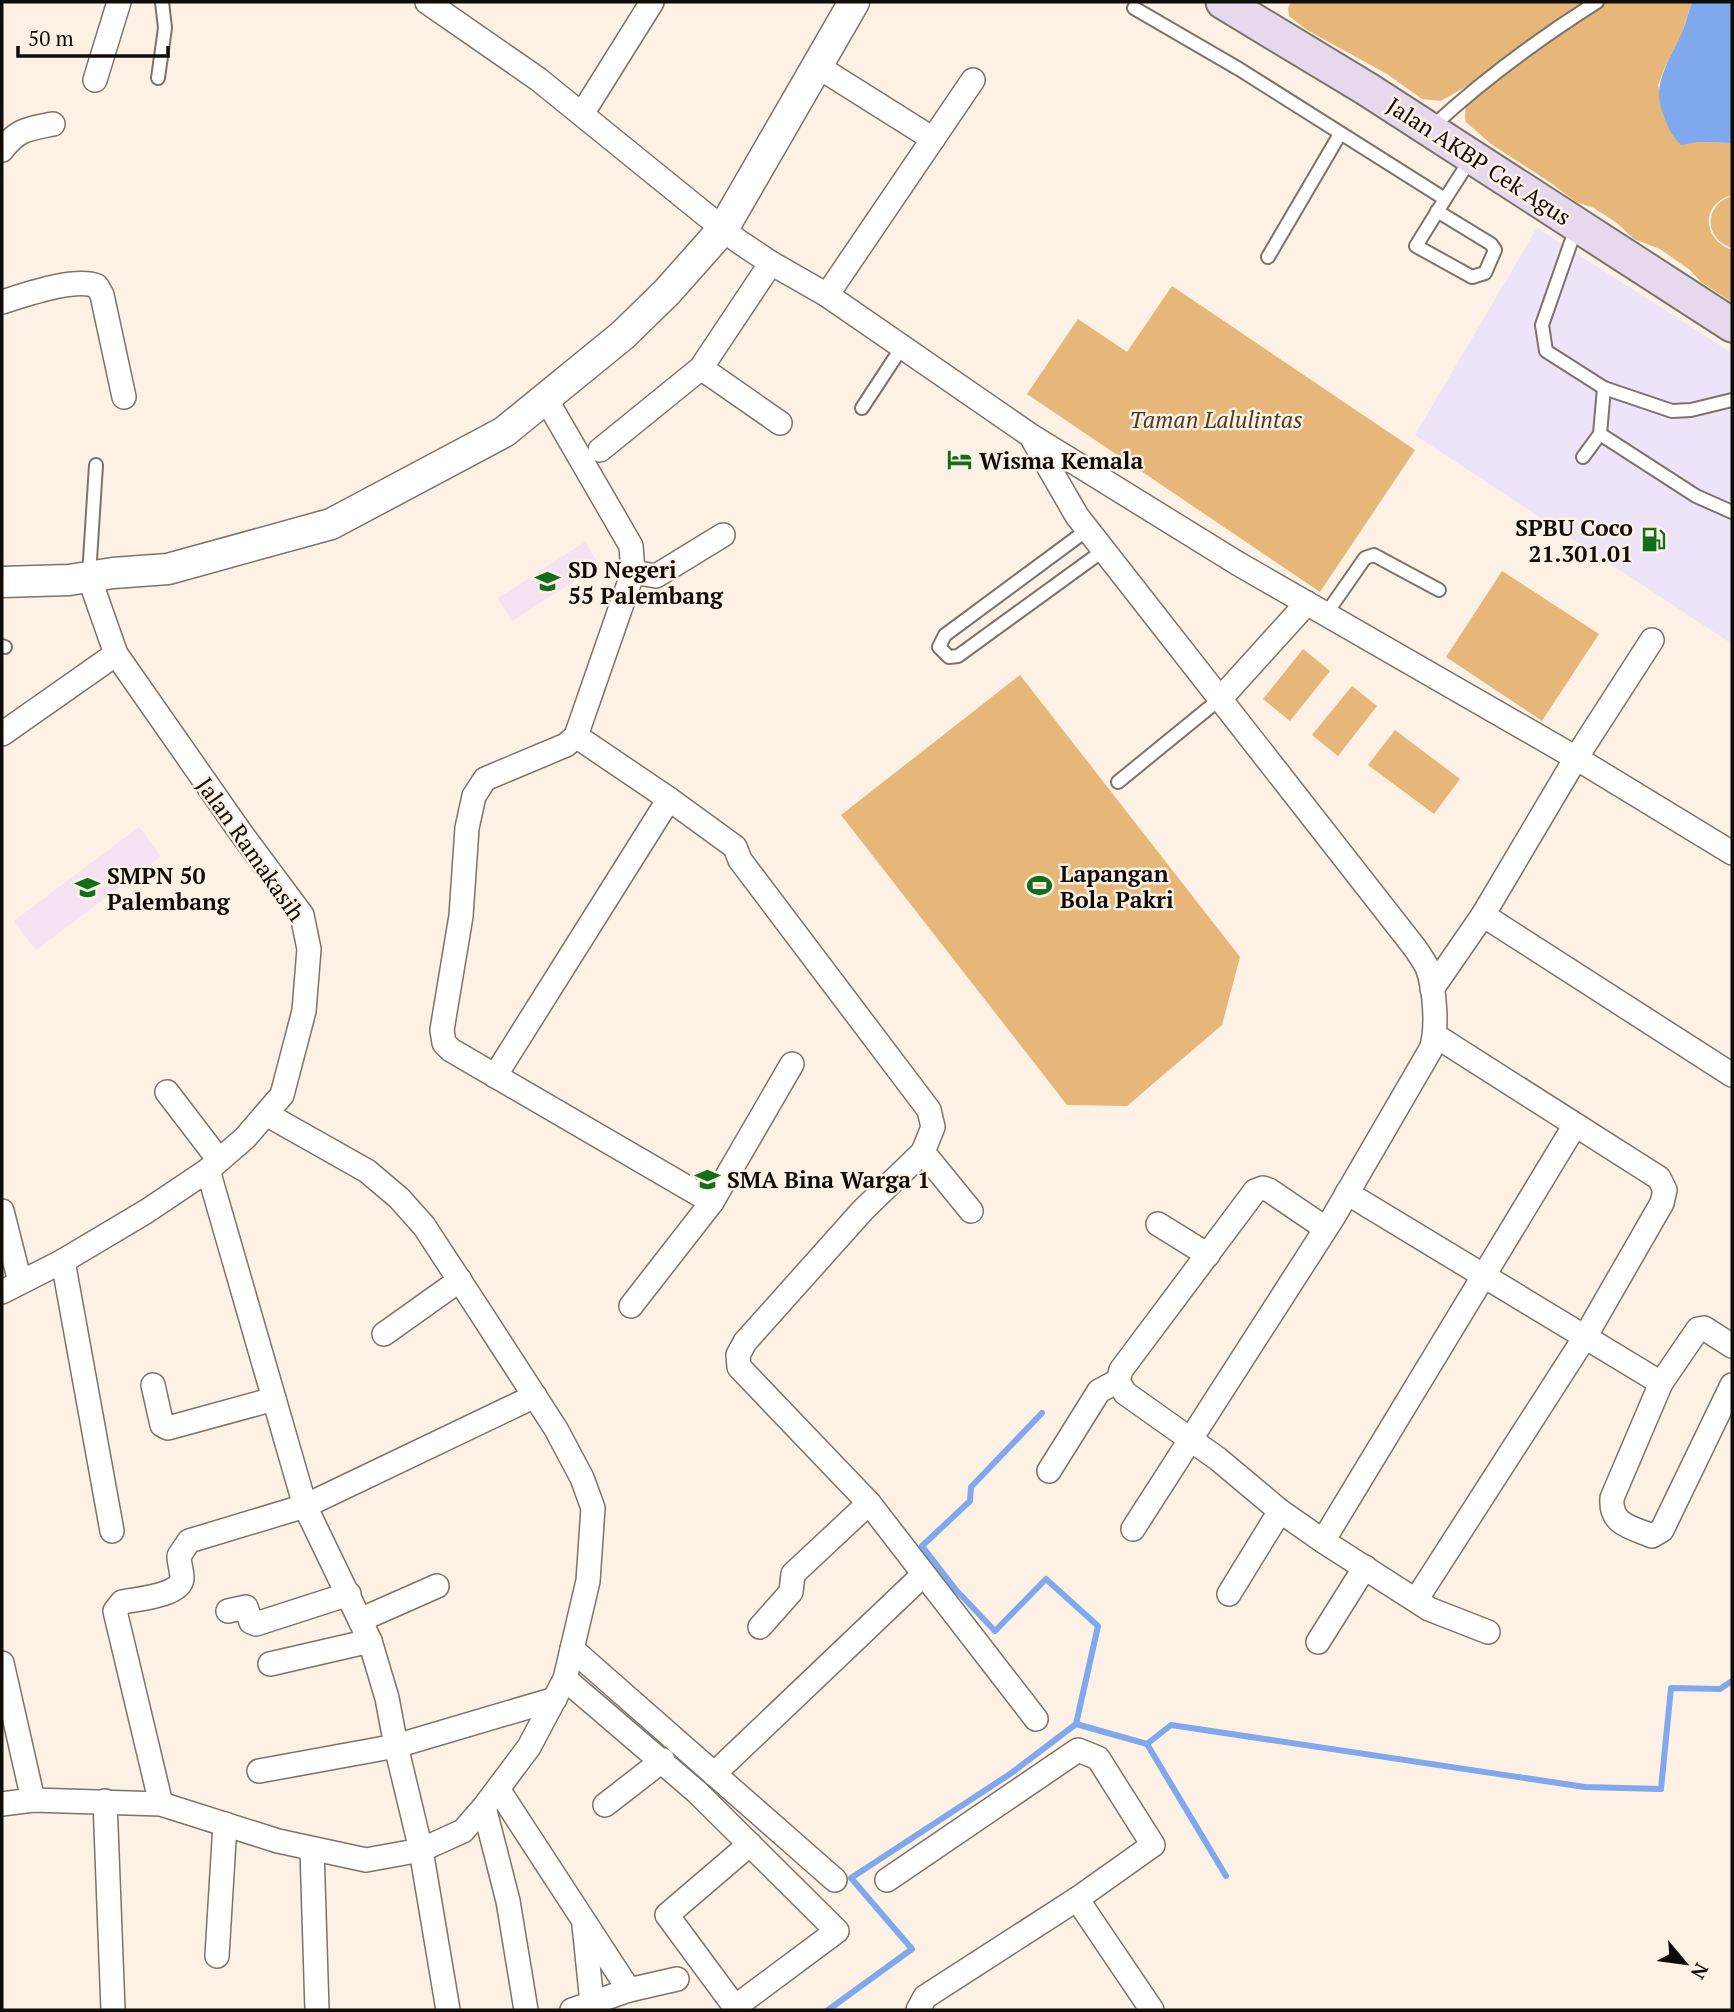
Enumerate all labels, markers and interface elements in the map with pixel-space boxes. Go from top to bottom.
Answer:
scale bar [18,14,168,58]
text: 50 m [28,24,74,52]
street label: Jalan AKBP Cek Agus [1381,90,1577,232]
park label: Taman Lalulintas [1129,404,1303,435]
place label: Wisma Kemala [979,445,1143,476]
hotel icon: Wisma Kemala [945,446,973,474]
place label: SPBU Coco 21.301.01 [1515,512,1633,569]
fuel station icon: SPBU Coco 21.301.01 [1639,526,1667,554]
place label: SD Negeri 55 Palembang [568,554,724,611]
school or university icon: SD Negeri 55 Palembang [534,568,562,596]
street label: Jalan Ramakasih [190,771,312,927]
place label: Lapangan Bola Pakri [1060,858,1174,915]
place label: SMPN 50 Palembang [107,860,231,917]
sports icon: Lapangan Bola Pakri [1026,872,1054,900]
school or university icon: SMPN 50 Palembang [73,874,101,902]
place label: SMA Bina Warga 1 [727,1164,930,1195]
school or university icon: SMA Bina Warga 1 [693,1165,721,1193]
north arrow [1650,1928,1720,1998]
text: N [1686,1959,1715,1984]

